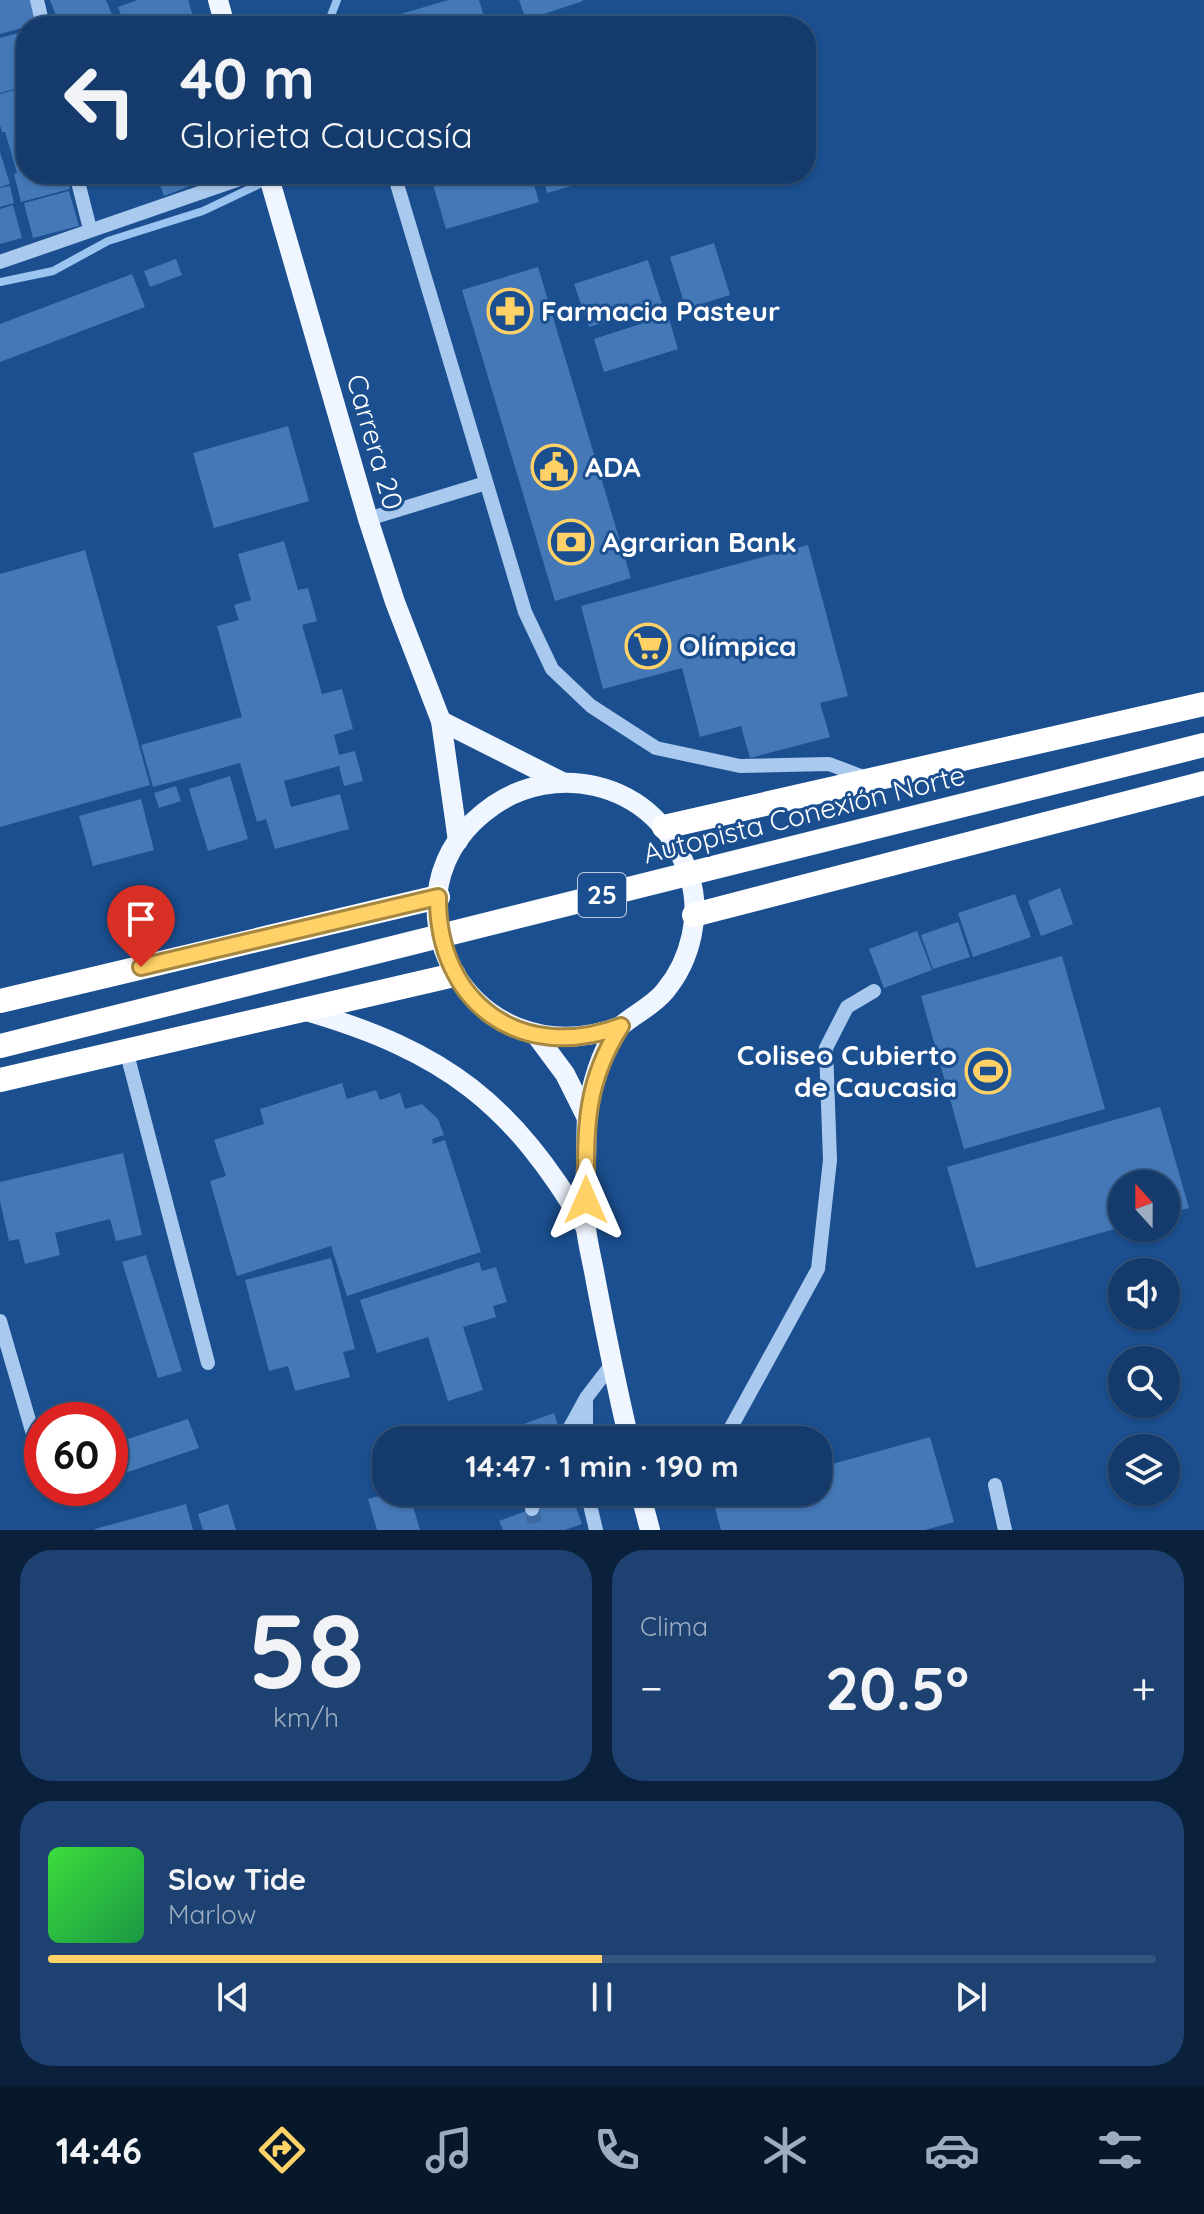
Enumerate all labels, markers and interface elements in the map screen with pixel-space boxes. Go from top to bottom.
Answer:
text: 40 m [180,43,315,113]
icon: left [48,48,152,152]
text: Glorieta Caucasía [180,112,473,157]
pharmacy icon: Farmacia Pasteur [486,287,534,335]
place label: Farmacia Pasteur [541,293,780,328]
street label: Carrera 20 [339,370,411,514]
public building icon: ADA [530,443,578,491]
place label: ADA [585,449,641,484]
bank icon: Agrarian Bank [547,518,595,566]
place label: Agrarian Bank [602,524,797,559]
supermarket icon: Olímpica [624,622,672,670]
place label: Olímpica [679,628,797,663]
street label: Autopista Conexión Norte [639,757,969,871]
road number: 25 [578,873,626,917]
pin [107,885,175,967]
icon: arrive [119,897,163,941]
place label: Coliseo Cubierto de Caucasia [737,1037,957,1104]
sports icon: Coliseo Cubierto de Caucasia [964,1047,1012,1095]
position arrow [544,1158,628,1242]
north arrow [1108,1170,1180,1242]
map controls [1108,1170,1180,1506]
button: sound [1108,1258,1180,1330]
button: search [1108,1346,1180,1418]
speed limit sign: 60 [24,1402,128,1506]
button: layers [1108,1434,1180,1506]
text: 14:47 · 1 min · 190 m [465,1447,739,1485]
text: 58 [248,1584,364,1714]
text: Clima [640,1610,708,1643]
text: 20.5° [825,1650,969,1725]
text: − [640,1660,663,1715]
text: + [1131,1660,1156,1715]
text: km/h [273,1701,339,1734]
text: Slow Tide [168,1860,306,1898]
text: Marlow [168,1898,256,1931]
icon: previous [211,1975,255,2019]
icon: pause [580,1975,624,2019]
icon: next [949,1975,993,2019]
icon: directions [254,2122,310,2178]
icon: music [421,2122,477,2178]
icon: phone [589,2122,645,2178]
icon: climate [757,2122,813,2178]
icon: car [924,2122,980,2178]
icon: filters [1092,2122,1148,2178]
text: 14:46 [56,2128,142,2173]

